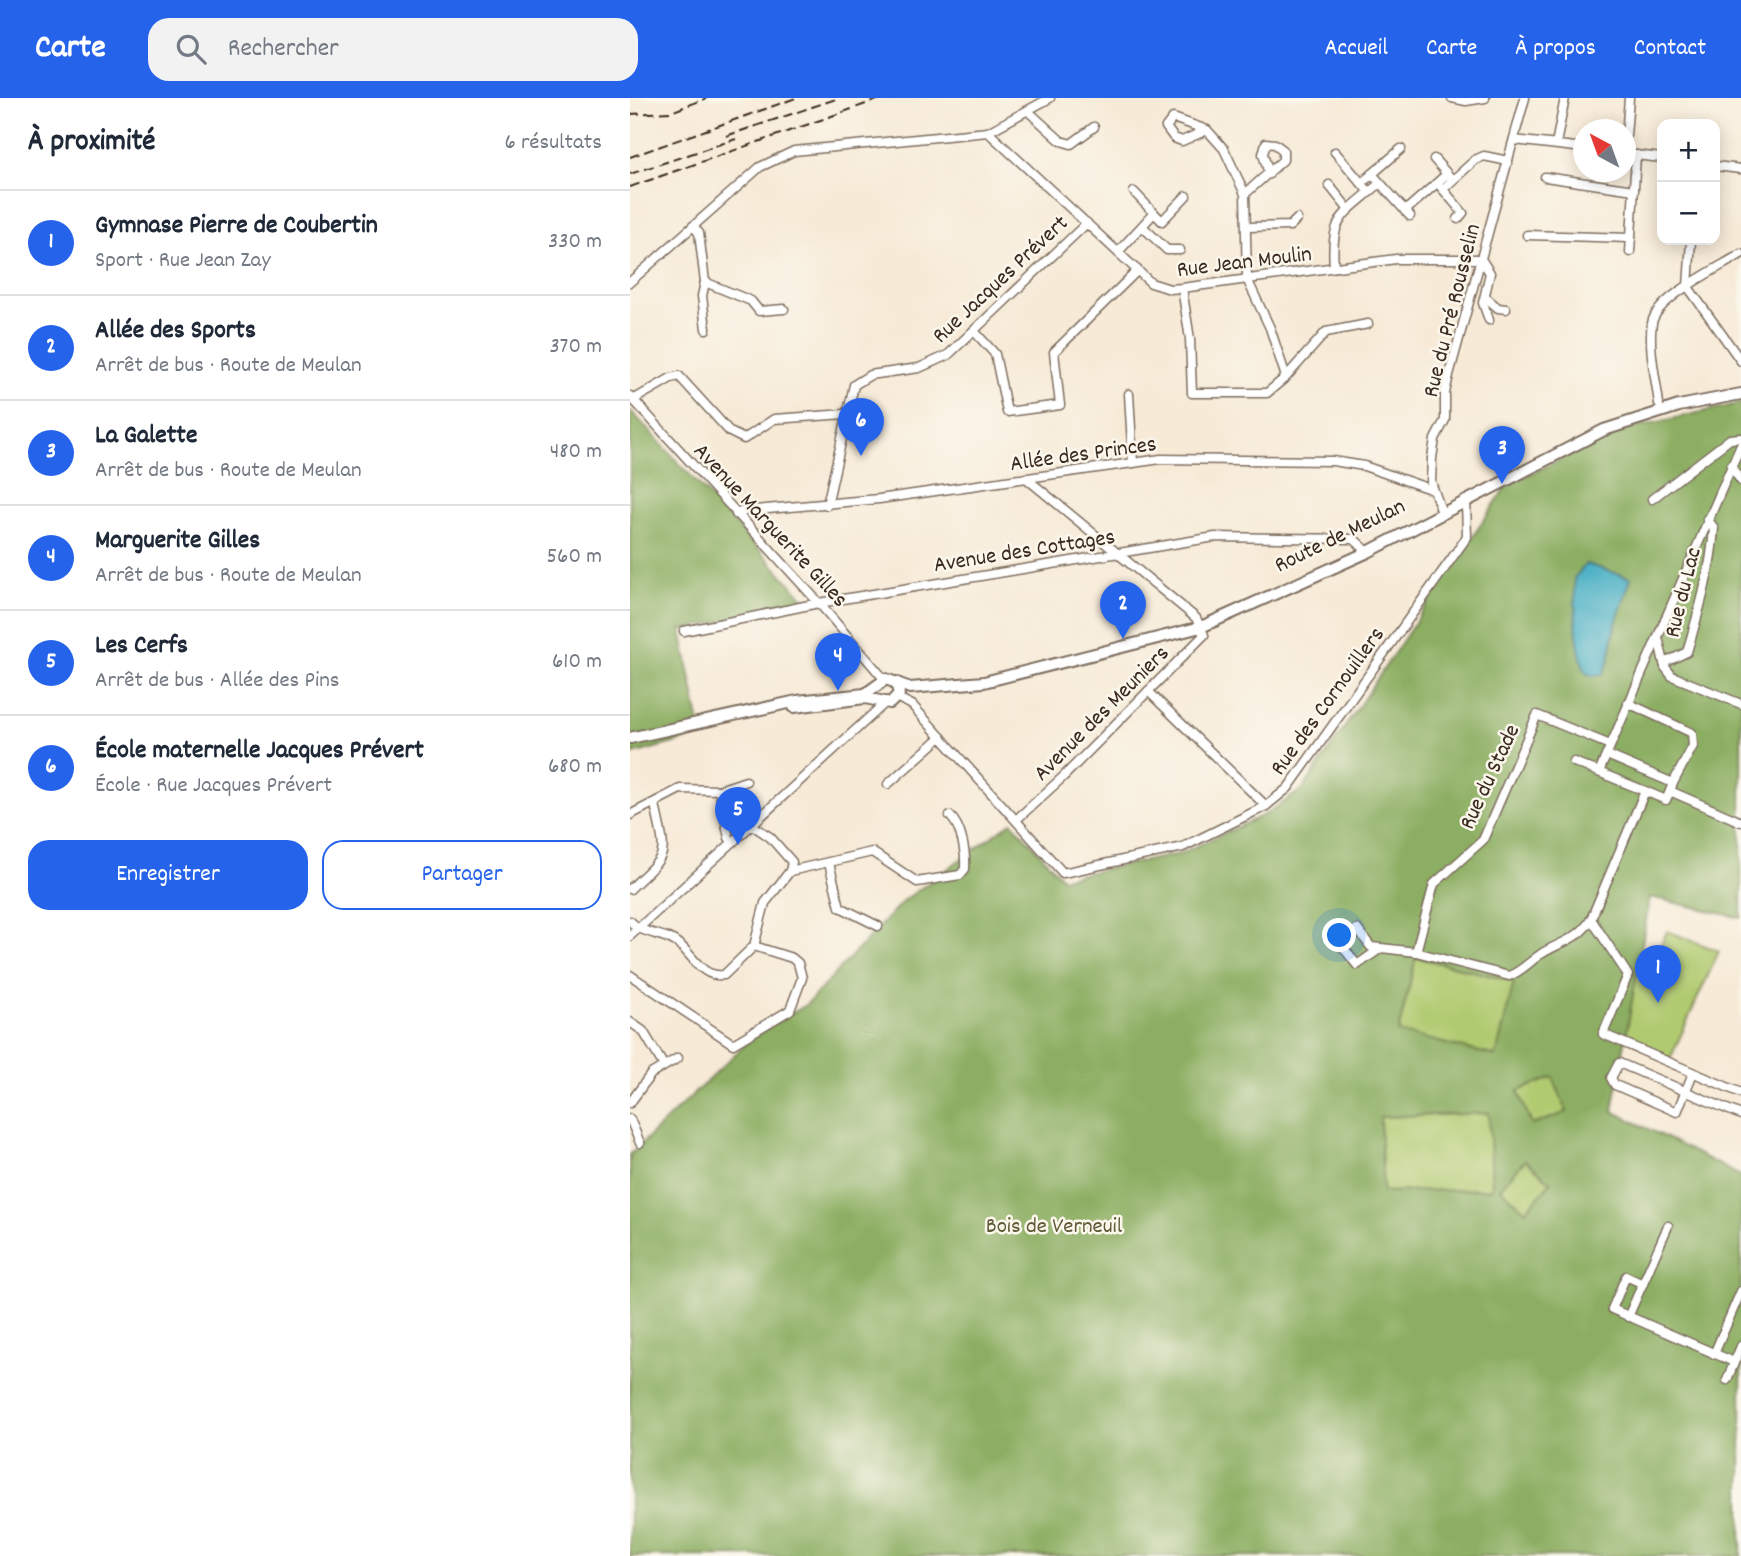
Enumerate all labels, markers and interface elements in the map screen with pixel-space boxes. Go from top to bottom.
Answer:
search box [148,18,638,81]
text: Carte [35,26,106,73]
icon: search [172,30,210,68]
text: Rechercher [228,31,339,68]
text: Accueil [1324,32,1388,66]
text: Carte [1426,32,1477,66]
text: À propos [1515,32,1596,66]
text: Contact [1634,32,1706,66]
north arrow [1573,119,1636,182]
map controls [1657,119,1720,245]
button: + [1657,119,1720,182]
text: À proximité [28,122,155,165]
text: 6 résultats [505,127,602,160]
button: − [1657,182,1720,245]
text: Gymnase Pierre de Coubertin [95,208,378,245]
street label: Rue Jacques Prévert [926,209,1077,353]
street label: Rue du Pré Rousselin [1416,221,1491,401]
text: 1 [48,226,54,259]
text: 330 m [548,226,602,259]
street label: Rue Jean Moulin [1175,239,1314,288]
text: Sport · Rue Jean Zay [95,245,271,278]
text: Allée des Sports [95,313,256,350]
text: 2 [46,331,56,364]
text: 370 m [549,331,602,364]
text: Arrêt de bus · Route de Meulan [95,350,362,383]
pin: 6 [838,398,884,456]
text: La Galette [95,418,197,455]
pin: 3 [1479,426,1525,484]
street label: Allée des Princes [1008,429,1159,482]
text: 3 [46,436,56,469]
text: 480 m [550,436,602,469]
street label: Avenue Marguerite Gilles [684,437,855,616]
text: Arrêt de bus · Route de Meulan [95,455,362,488]
street label: Route de Meulan [1270,491,1411,583]
street label: Avenue des Cottages [931,522,1118,583]
text: Marguerite Gilles [95,523,260,560]
text: 4 [46,541,56,574]
text: 560 m [546,541,602,574]
street label: Rue du Lac [1657,544,1712,641]
text: Arrêt de bus · Route de Meulan [95,560,362,593]
pin: 2 [1100,581,1146,639]
street label: Rue des Cornouillers [1264,621,1394,783]
text: Les Cerfs [95,628,188,665]
pin: 4 [815,633,861,691]
street label: Avenue des Meuniers [1027,639,1178,790]
text: 5 [46,646,56,679]
text: 610 m [552,646,602,679]
text: Arrêt de bus · Allée des Pins [95,665,339,698]
street label: Rue du Stade [1452,719,1530,836]
text: École maternelle Jacques Prévert [95,733,424,770]
text: 6 [45,751,57,784]
text: 680 m [548,751,602,784]
text: École · Rue Jacques Prévert [95,770,332,803]
pin: 5 [715,787,761,845]
button: Enregistrer [28,840,308,910]
button: Partager [322,840,602,910]
your location [1322,918,1356,952]
pin: 1 [1635,945,1681,1003]
park label: Bois de Verneuil [986,1211,1123,1244]

